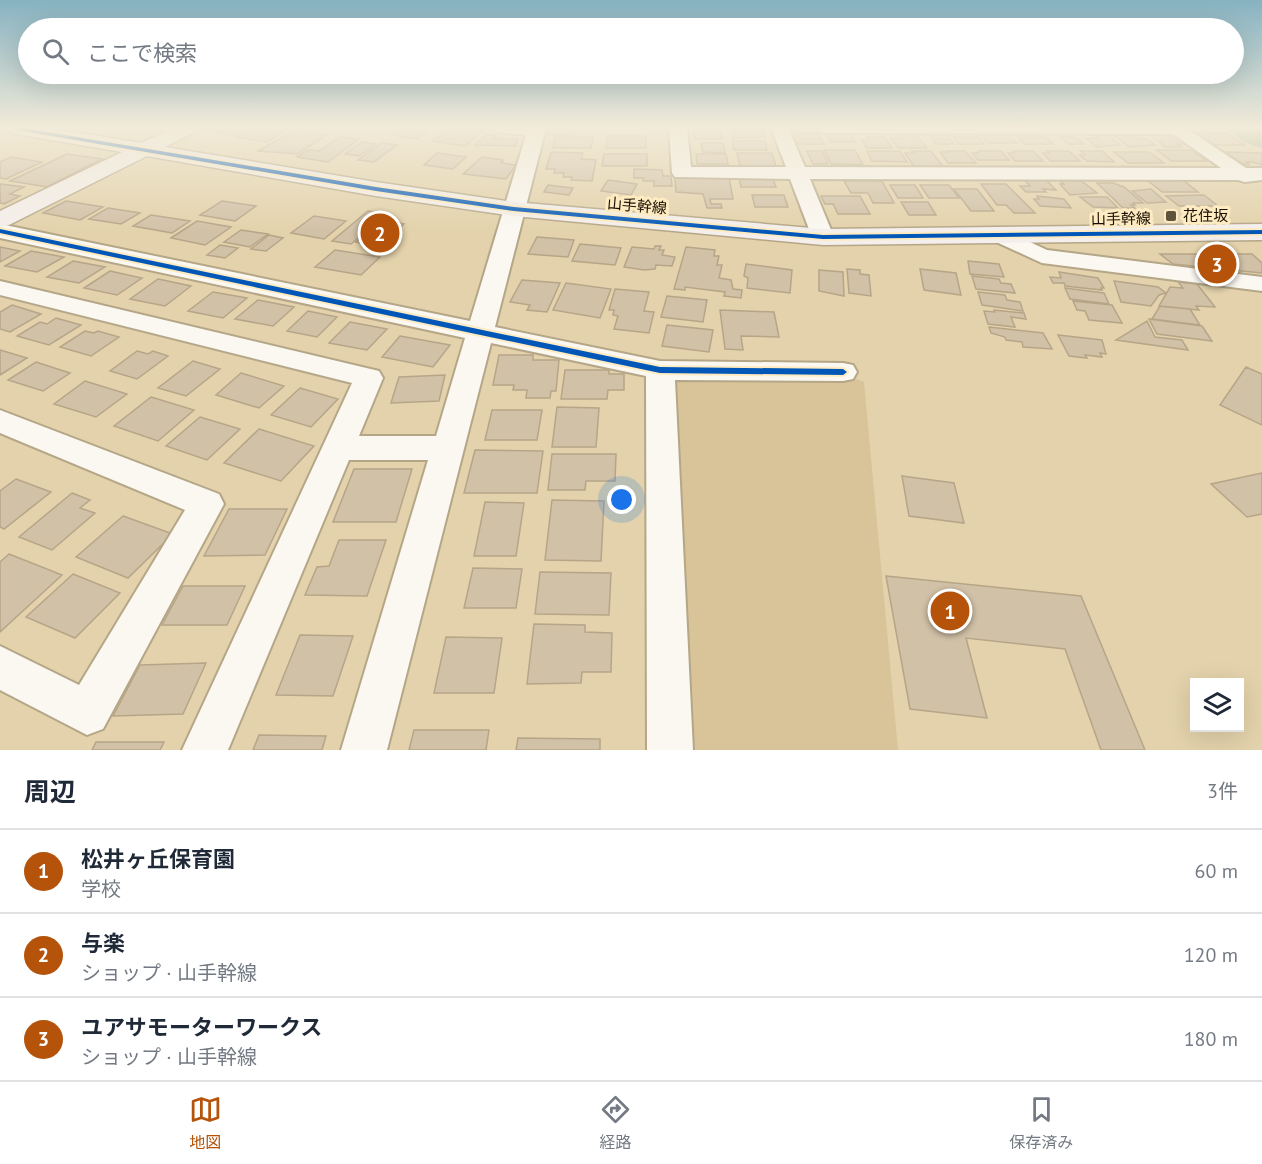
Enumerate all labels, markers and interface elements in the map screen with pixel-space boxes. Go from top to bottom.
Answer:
search box [18,18,1244,84]
icon: search [39,35,72,68]
text: ここで検索 [87,39,197,67]
street label: 山手幹線 [606,193,668,218]
place label: 花住坂 [1183,206,1228,225]
street label: 山手幹線 [1091,208,1151,229]
marker: 花住坂 [1164,209,1178,223]
pin: 2 [360,210,400,256]
pin: 3 [1198,242,1236,286]
your location [607,485,636,514]
pin: 1 [930,588,970,634]
map controls [1190,678,1244,732]
button: layers [1190,678,1244,732]
text: 周辺 [24,775,76,808]
text: 3件 [1207,778,1238,804]
text: 松井ヶ丘保育園 [81,845,235,873]
text: 1 [38,858,49,884]
text: 60 m [1195,858,1238,884]
text: 学校 [81,876,121,902]
text: 与楽 [81,929,125,957]
text: 2 [38,942,49,968]
text: 120 m [1184,942,1238,968]
text: ショップ · 山手幹線 [81,960,257,986]
text: ユアサモーターワークス [81,1013,322,1041]
text: 3 [38,1026,49,1052]
text: 180 m [1184,1026,1238,1052]
text: ショップ · 山手幹線 [81,1044,257,1070]
tab: 地図 [189,1093,222,1153]
tab: 経路 [599,1093,632,1153]
tab: 保存済み [1009,1093,1073,1153]

